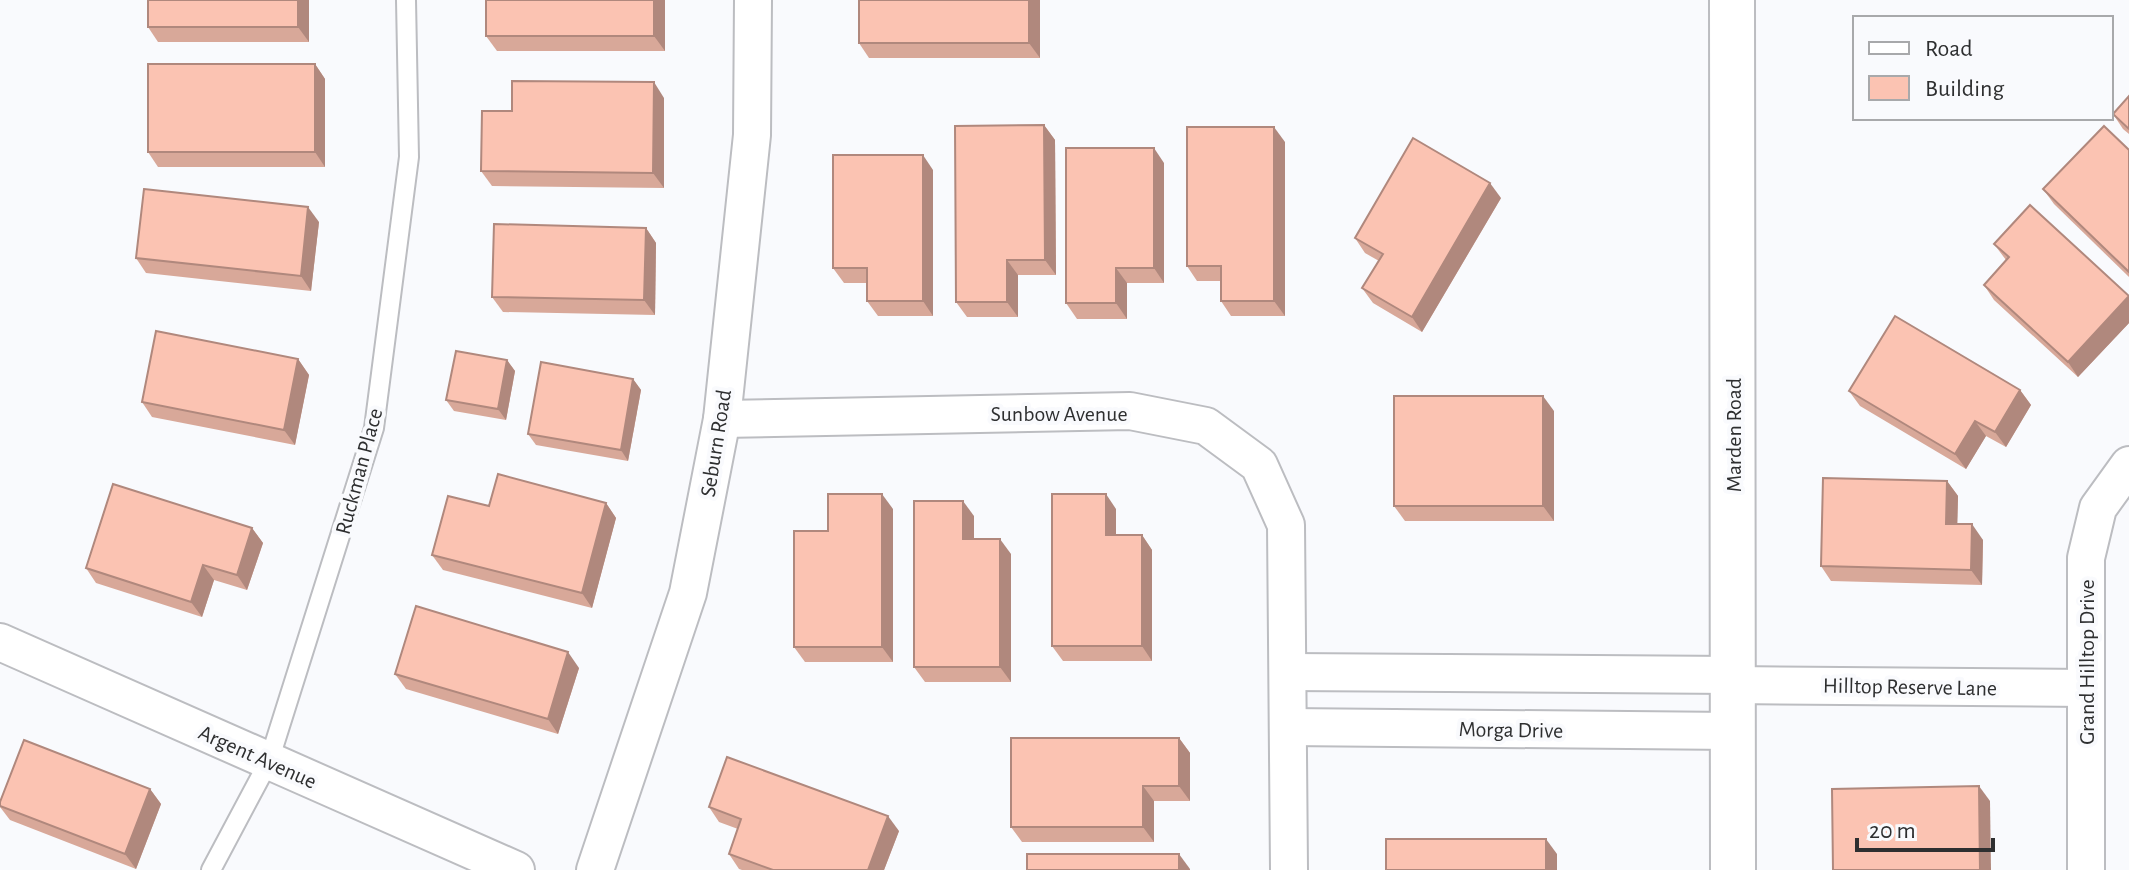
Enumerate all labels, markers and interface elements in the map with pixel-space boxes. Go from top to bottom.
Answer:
legend [1853,16,2113,120]
text: Road [1925,37,1973,61]
text: Building [1925,77,2004,101]
street label: Marden Road [1723,378,1745,492]
street label: Seburn Road [697,388,735,498]
street label: Sunbow Avenue [990,403,1128,425]
street label: Ruckman Place [332,406,386,537]
street label: Grand Hilltop Drive [2076,579,2098,745]
street label: Hilltop Reserve Lane [1823,674,1997,700]
street label: Morga Drive [1459,718,1563,742]
street label: Argent Avenue [195,721,320,793]
scale bar [1857,802,1993,852]
text: 20 m [1869,819,1916,843]

